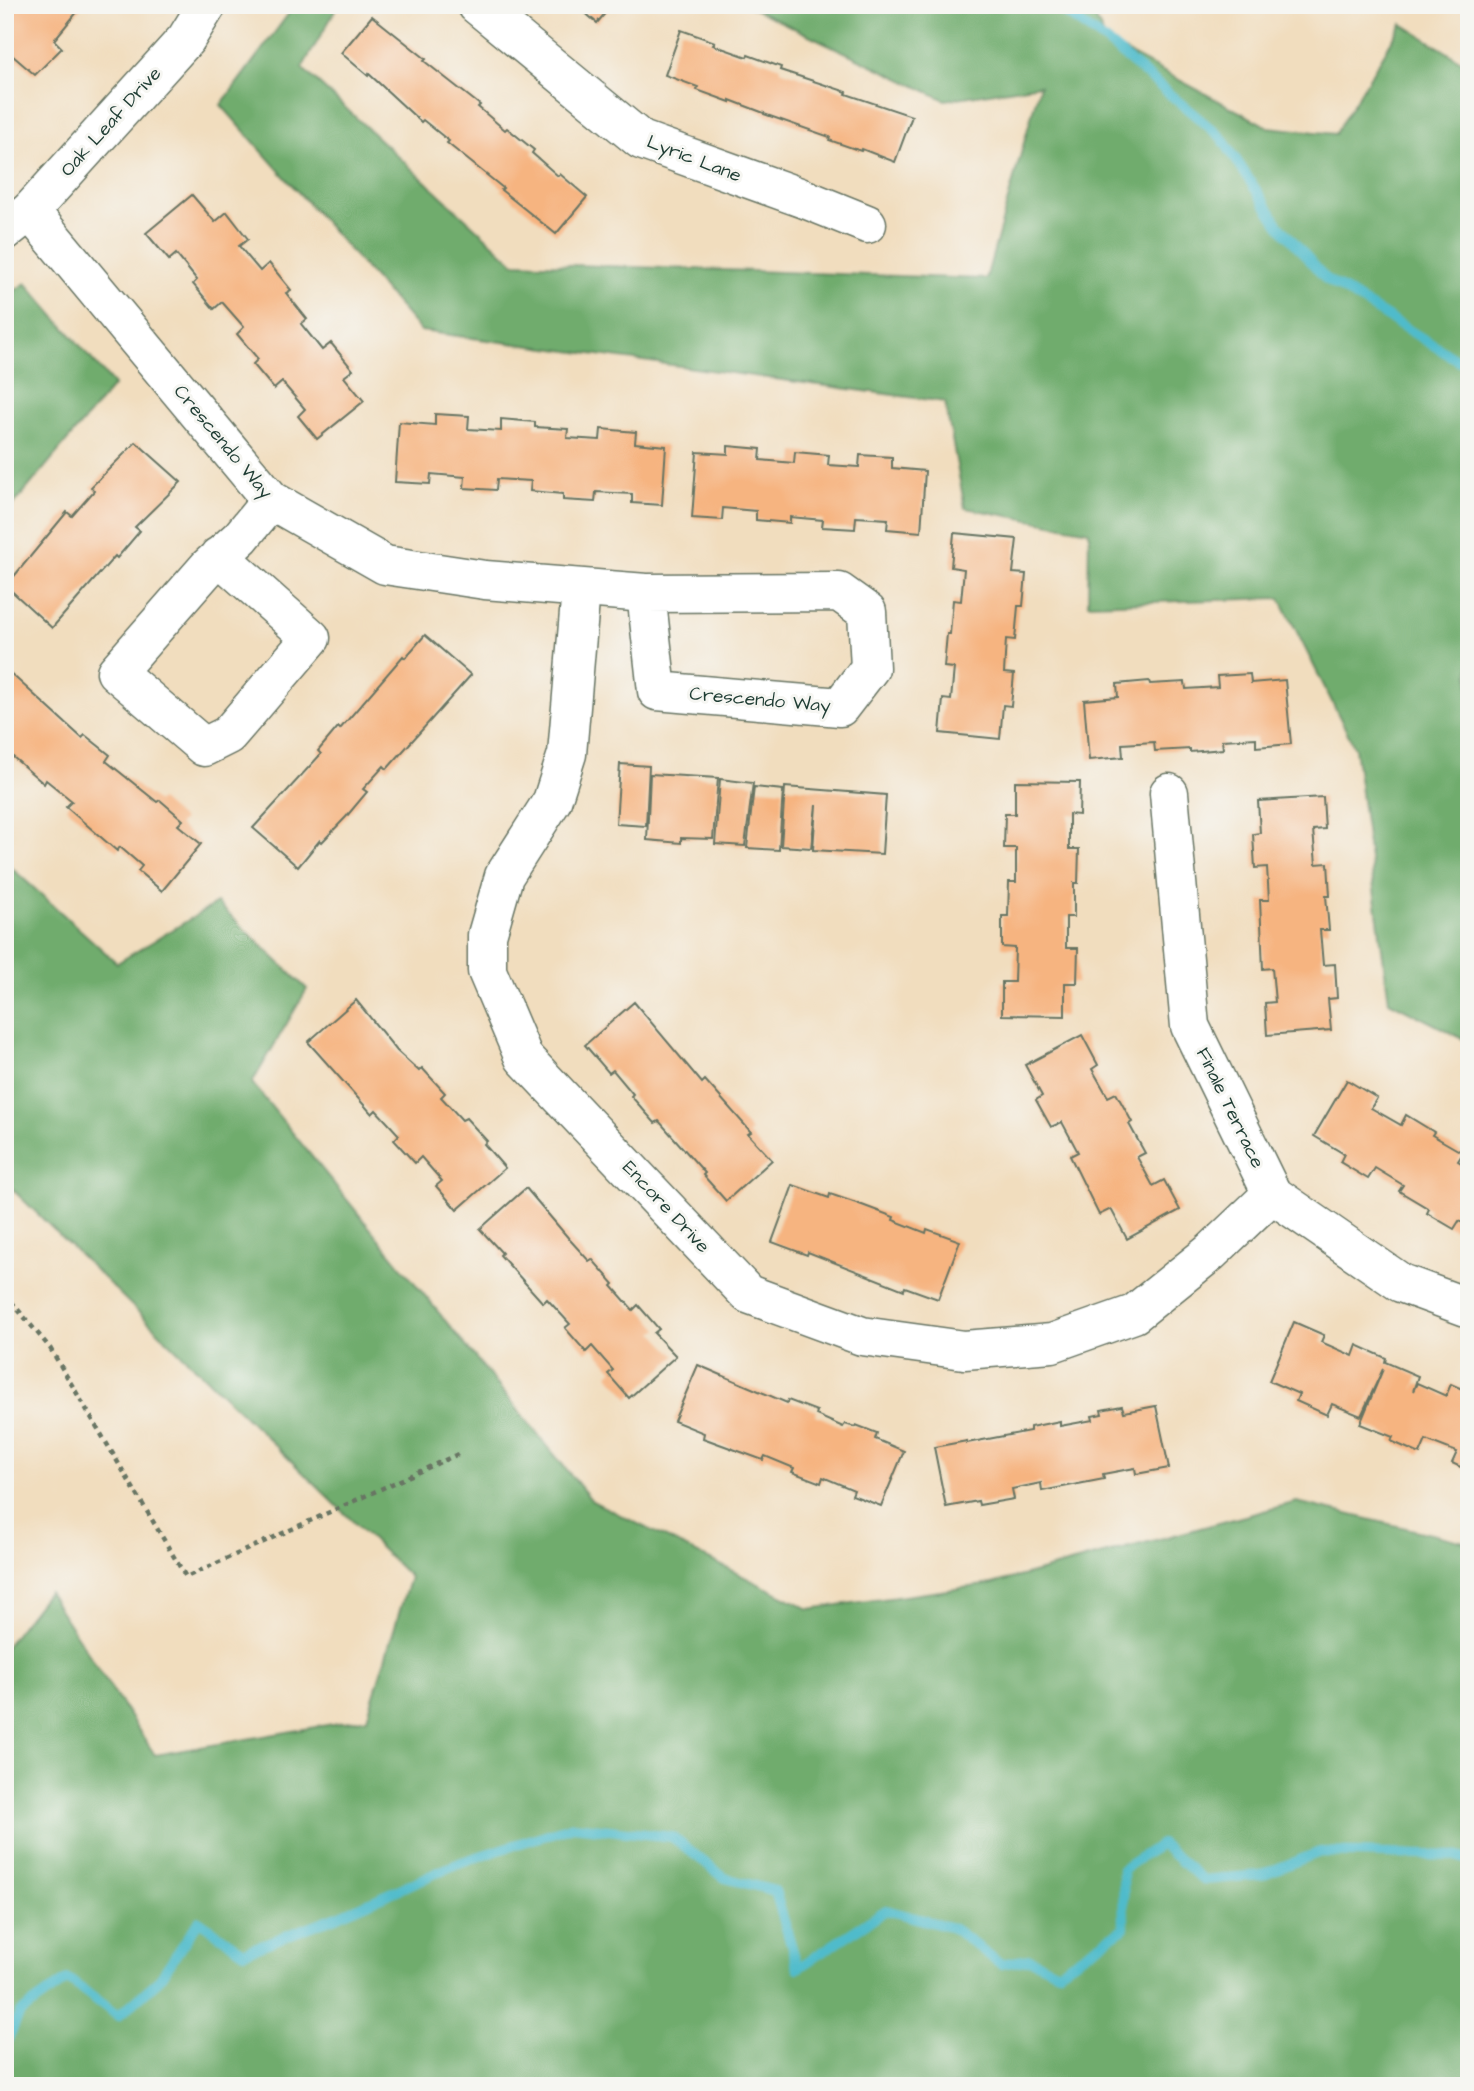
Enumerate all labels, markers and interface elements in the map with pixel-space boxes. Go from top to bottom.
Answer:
street label: Oak Leaf Drive [54,61,168,183]
street label: Lyric Lane [643,129,745,190]
street label: Crescendo Way [166,379,279,506]
street label: Crescendo Way [688,680,832,721]
street label: Finale Terrace [1189,1043,1271,1173]
street label: Encore Drive [616,1155,716,1259]

